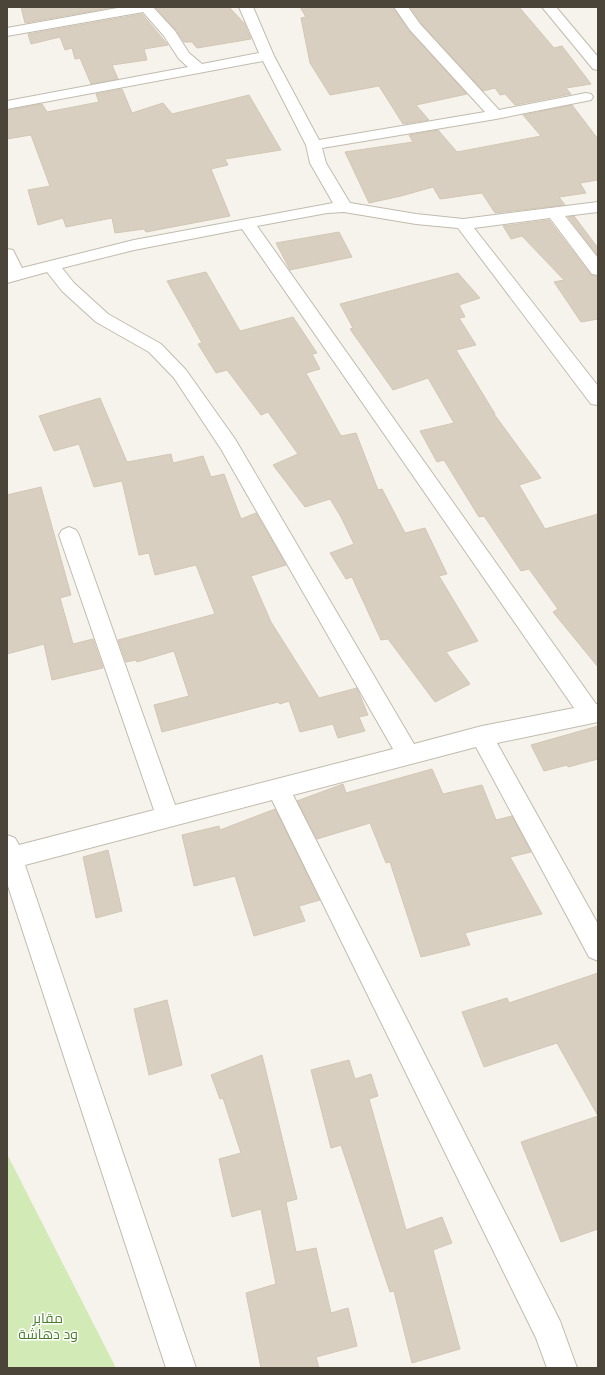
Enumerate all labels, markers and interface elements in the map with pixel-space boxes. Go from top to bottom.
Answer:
park label: مقابر ود دهاشة [18,1309,78,1342]

